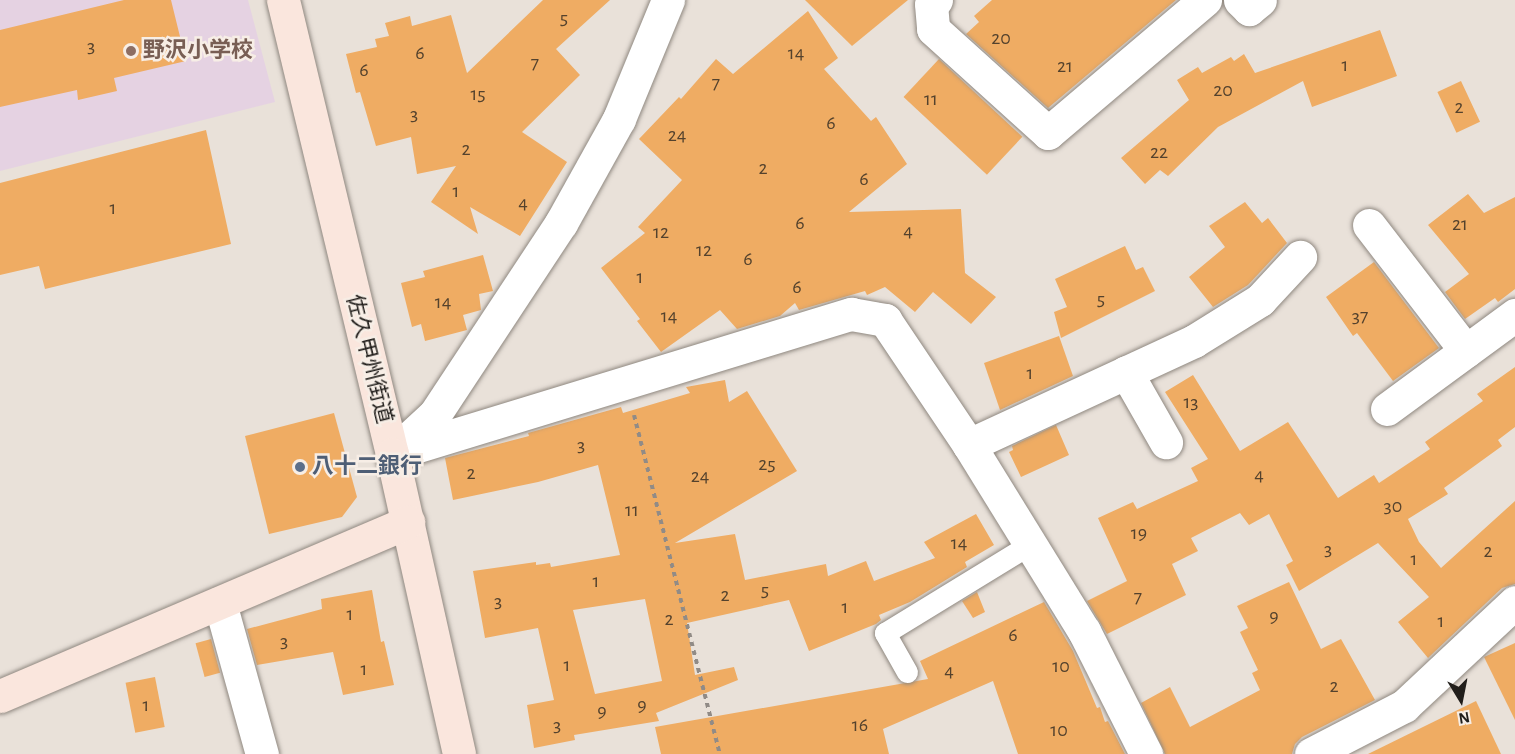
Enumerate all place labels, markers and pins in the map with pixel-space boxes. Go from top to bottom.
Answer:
place label: 野沢小学校 [143,38,253,64]
marker: 野沢小学校 [124,44,138,58]
place label: 八十二銀行 [312,454,422,480]
marker: 八十二銀行 [293,460,307,474]

